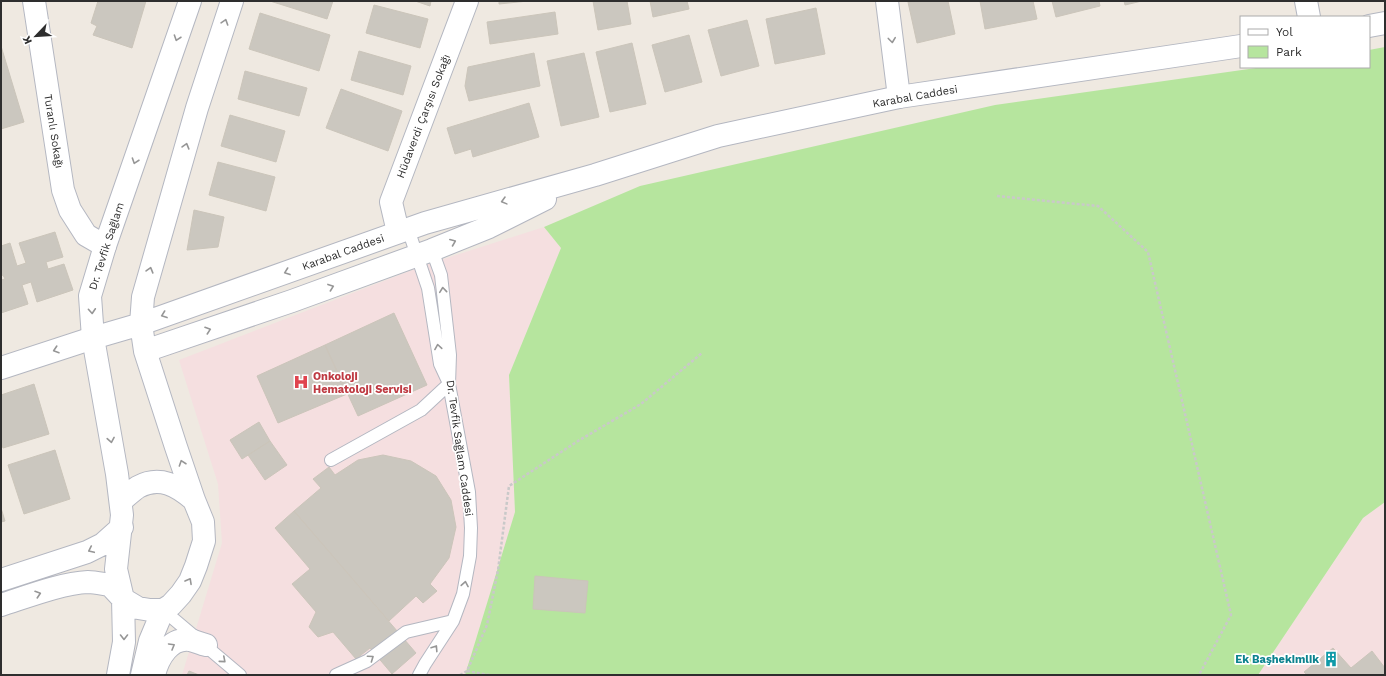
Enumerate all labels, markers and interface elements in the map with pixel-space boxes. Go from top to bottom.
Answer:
north arrow [16,16,56,56]
legend [1240,16,1370,68]
one-way arrow [220,18,229,25]
text: Yol [1276,25,1293,39]
text: K [20,33,35,46]
one-way arrow [174,34,182,41]
one-way arrow [887,37,896,43]
text: Park [1276,45,1302,59]
street label: Hüdaverdi Çarşısı Sokağı [394,52,453,180]
street label: Karabal Caddesi [871,83,959,110]
street label: Turanlı Sokağı [41,93,66,169]
one-way arrow [181,142,190,149]
one-way arrow [131,157,139,164]
one-way arrow [500,196,507,205]
street label: Dr. Tevfik Sağlam [86,201,127,292]
street label: Karabal Caddesi [300,232,386,273]
one-way arrow [449,238,456,246]
one-way arrow [145,267,154,274]
one-way arrow [284,267,291,275]
one-way arrow [328,283,335,292]
one-way arrow [438,287,447,293]
one-way arrow [87,308,96,314]
one-way arrow [161,311,168,319]
one-way arrow [205,326,212,334]
one-way arrow [434,344,443,350]
one-way arrow [53,345,60,354]
place label: Onkoloji Hematoloji Servisi [313,370,412,396]
hospital icon: Onkoloji Hematoloji Servisi [292,373,310,391]
street label: Dr. Tevfik Sağlam Caddesi [443,379,476,517]
one-way arrow [106,437,115,443]
one-way arrow [178,460,186,467]
one-way arrow [87,545,95,553]
one-way arrow [184,578,191,585]
one-way arrow [460,581,469,587]
one-way arrow [35,590,42,599]
one-way arrow [120,634,128,640]
one-way arrow [168,643,175,650]
one-way arrow [431,645,438,652]
building icon: Ek Başhekimlik [1322,650,1340,668]
place label: Ek Başhekimlik [1235,653,1319,666]
one-way arrow [367,655,374,663]
one-way arrow [218,656,225,663]

